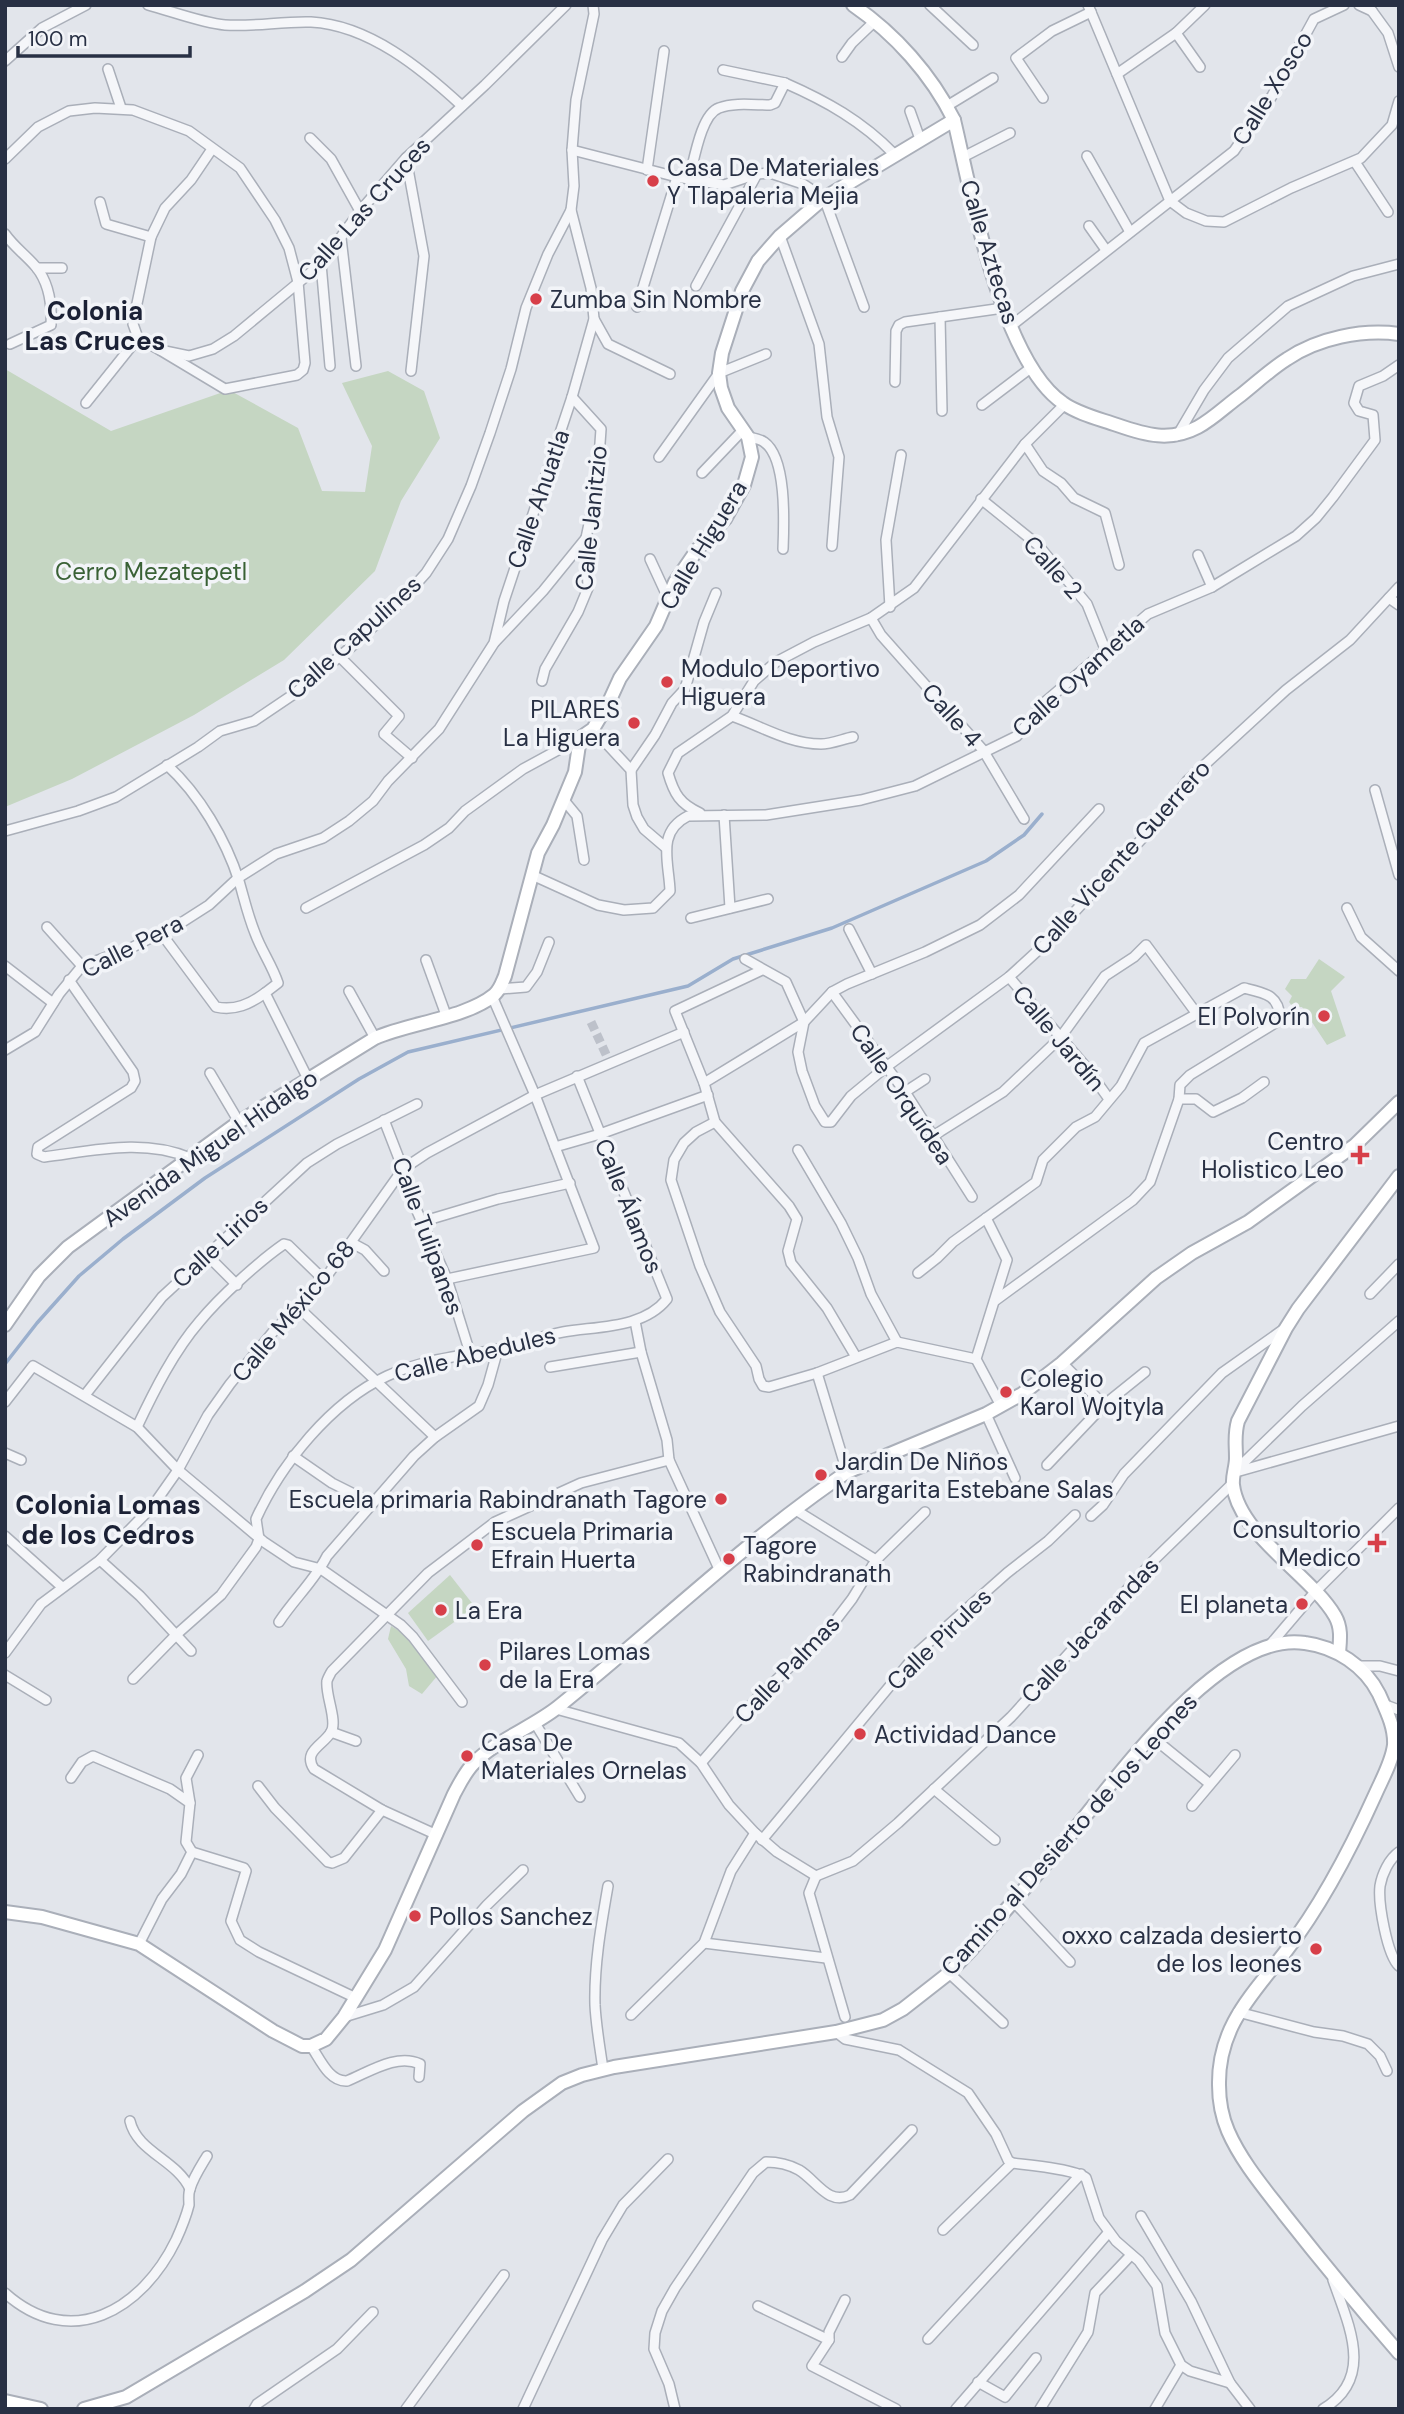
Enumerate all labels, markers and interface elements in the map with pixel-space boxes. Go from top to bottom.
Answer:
scale bar [18,14,189,58]
text: 100 m [28,25,88,53]
street label: Calle Xosco [1225,25,1319,151]
street label: Calle Las Cruces [291,130,437,288]
place label: Casa De Materiales Y Tlapaleria Mejia [667,152,880,211]
marker: Casa De Materiales Y Tlapaleria Mejia [645,173,661,189]
street label: Calle Aztecas [953,176,1027,328]
place label: Zumba Sin Nombre [550,284,762,315]
marker: Zumba Sin Nombre [528,291,544,307]
district label: Colonia Las Cruces [25,294,165,358]
street label: Calle Ahuatla [500,425,576,573]
street label: Calle Janitzio [568,444,614,592]
street label: Calle Higuera [652,475,754,615]
street label: Calle 2 [1016,529,1090,605]
park label: Cerro Mezatepetl [55,556,247,587]
street label: Calle Capulines [280,568,428,706]
street label: Calle Oyametla [1005,608,1151,744]
place label: Modulo Deportivo Higuera [681,653,880,712]
marker: Modulo Deportivo Higuera [659,674,675,690]
street label: Calle 4 [915,677,989,753]
place label: PILARES La Higuera [503,694,620,753]
marker: PILARES La Higuera [626,715,642,731]
street label: Calle Vicente Guerrero [1025,753,1217,961]
street label: Calle Pera [76,907,188,985]
street label: Calle Jardín [1006,979,1112,1097]
place label: El Polvorín [1198,1001,1310,1032]
marker: El Polvorín [1316,1008,1332,1024]
street label: Calle Orquídea [843,1017,961,1171]
street label: Avenida Miguel Hidalgo [96,1062,324,1234]
place label: Centro Holistico Leo [1201,1126,1344,1185]
street label: Calle Álamos [588,1134,670,1278]
marker: Centro Holistico Leo [1350,1145,1370,1165]
street label: Calle Tulipanes [385,1153,471,1319]
street label: Calle Lirios [165,1190,275,1294]
street label: Calle México 68 [225,1234,361,1388]
street label: Calle Abedules [391,1319,559,1389]
place label: Colegio Karol Wojtyla [1020,1363,1164,1422]
marker: Colegio Karol Wojtyla [998,1384,1014,1400]
place label: Jardin De Niños Margarita Estebane Salas [835,1446,1114,1505]
marker: Jardin De Niños Margarita Estebane Salas [813,1467,829,1483]
place label: Escuela primaria Rabindranath Tagore [289,1484,707,1515]
district label: Colonia Lomas de los Cedros [15,1488,201,1552]
marker: Escuela primaria Rabindranath Tagore [713,1491,729,1507]
place label: Consultorio Medico [1232,1514,1361,1573]
place label: Escuela Primaria Efrain Huerta [491,1516,673,1575]
place label: Tagore Rabindranath [743,1530,891,1589]
marker: Consultorio Medico [1367,1533,1387,1553]
marker: Escuela Primaria Efrain Huerta [469,1537,485,1553]
street label: Calle Jacarandas [1014,1550,1166,1710]
marker: Tagore Rabindranath [721,1551,737,1567]
street label: Calle Pirules [880,1581,998,1697]
place label: El planeta [1180,1589,1288,1620]
place label: La Era [455,1595,523,1626]
marker: El planeta [1294,1596,1310,1612]
marker: La Era [433,1602,449,1618]
street label: Calle Palmas [727,1608,847,1730]
place label: Pilares Lomas de la Era [499,1636,650,1695]
marker: Pilares Lomas de la Era [477,1657,493,1673]
street label: Camino al Desierto de los Leones [934,1686,1204,1982]
place label: Actividad Dance [874,1719,1057,1750]
marker: Actividad Dance [852,1726,868,1742]
place label: Casa De Materiales Ornelas [481,1727,687,1786]
marker: Casa De Materiales Ornelas [459,1748,475,1764]
place label: Pollos Sanchez [429,1901,593,1932]
marker: Pollos Sanchez [407,1908,423,1924]
place label: oxxo calzada desierto de los leones [1061,1920,1302,1979]
marker: oxxo calzada desierto de los leones [1308,1941,1324,1957]

